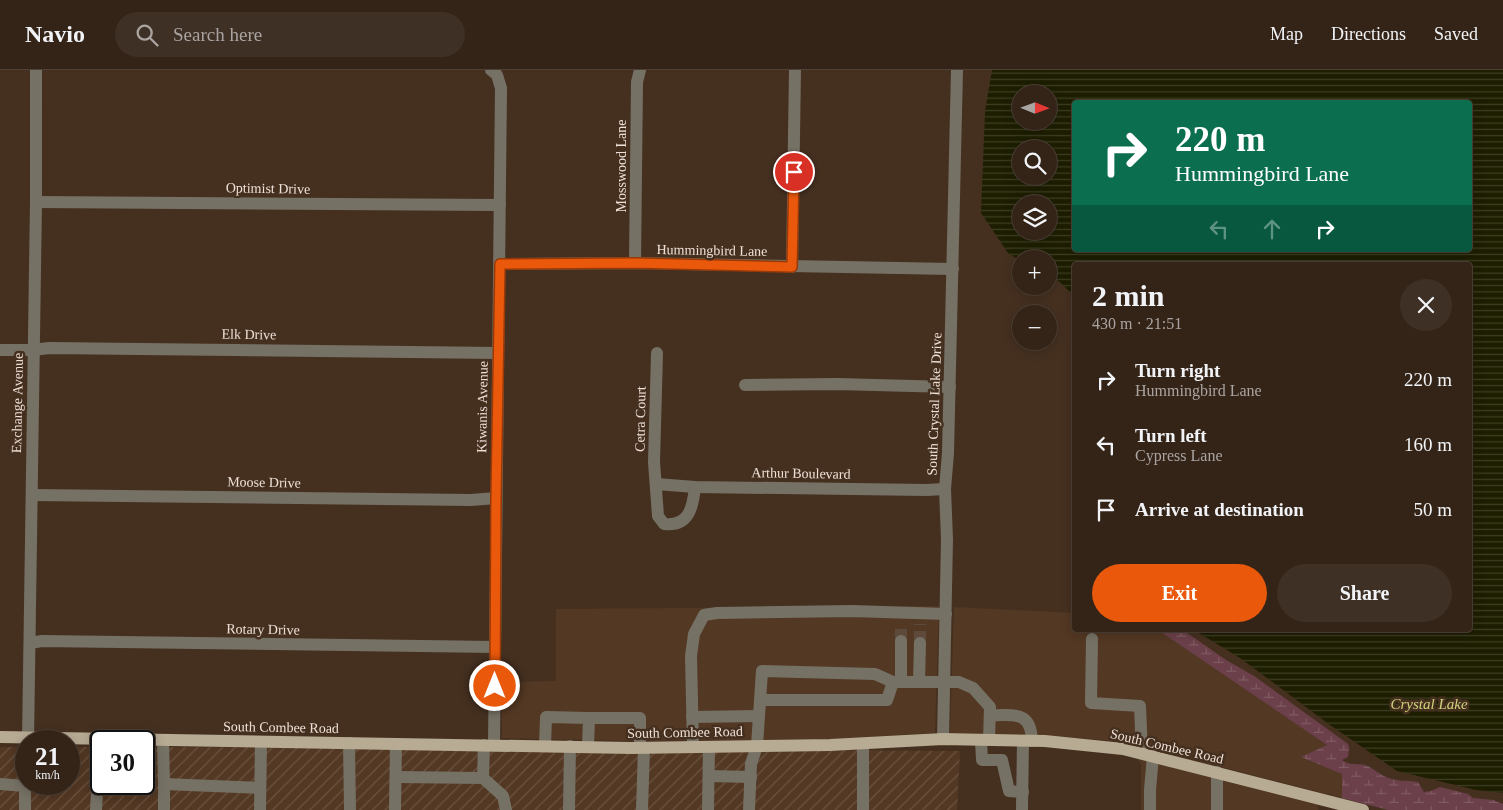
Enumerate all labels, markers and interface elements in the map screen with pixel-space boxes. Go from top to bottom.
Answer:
search box [115,12,465,57]
text: Navio [25,21,85,47]
icon: search [133,21,161,49]
text: Search here [173,24,262,45]
text: Map [1270,24,1303,44]
text: Directions [1331,24,1406,44]
text: Saved [1434,24,1478,44]
north arrow [1012,85,1058,130]
map controls [1012,85,1057,350]
street label: Mosswood Lane [614,120,629,212]
icon: right [1092,120,1157,185]
text: 220 m [1175,120,1265,159]
button: search [1012,140,1057,185]
pin [773,151,815,193]
icon: arrive [780,158,808,186]
text: Hummingbird Lane [1175,161,1349,186]
street label: Optimist Drive [226,180,310,197]
button: layers [1012,195,1057,240]
icon: left [1205,215,1233,243]
icon: ahead [1258,215,1286,243]
icon: right [1311,215,1339,243]
street label: Hummingbird Lane [656,242,768,259]
button: + [1012,250,1057,295]
text: 2 min [1092,279,1165,312]
button: close [1400,279,1452,331]
button: − [1012,305,1057,350]
text: 430 m · 21:51 [1092,315,1182,332]
street label: Elk Drive [221,327,277,342]
street label: South Crystal Lake Drive [925,332,944,476]
street label: Exchange Avenue [9,353,26,453]
text: Turn right [1135,360,1220,381]
street label: Kiwanis Avenue [474,361,491,453]
icon: right [1092,366,1120,394]
text: 220 m [1404,369,1452,390]
text: Hummingbird Lane [1135,382,1262,399]
street label: Cetra Court [632,386,649,452]
text: Turn left [1135,425,1207,446]
icon: left [1092,431,1120,459]
text: 160 m [1404,434,1452,455]
text: Cypress Lane [1135,447,1223,464]
street label: Arthur Boulevard [751,465,851,482]
street label: Moose Drive [227,474,301,491]
icon: arrive [1092,496,1120,524]
text: Arrive at destination [1135,499,1304,520]
text: 50 m [1413,499,1452,520]
button: Exit [1092,564,1267,622]
button: Share [1277,564,1452,622]
street label: Rotary Drive [226,621,300,638]
position arrow [468,659,520,711]
water label: Crystal Lake [1390,696,1468,712]
street label: South Combee Road [223,719,339,736]
street label: South Combee Road [627,724,743,741]
street label: South Combee Road [1109,726,1225,767]
speed limit sign: 30 [90,730,155,795]
text: 21 [35,743,60,770]
text: km/h [35,768,60,782]

